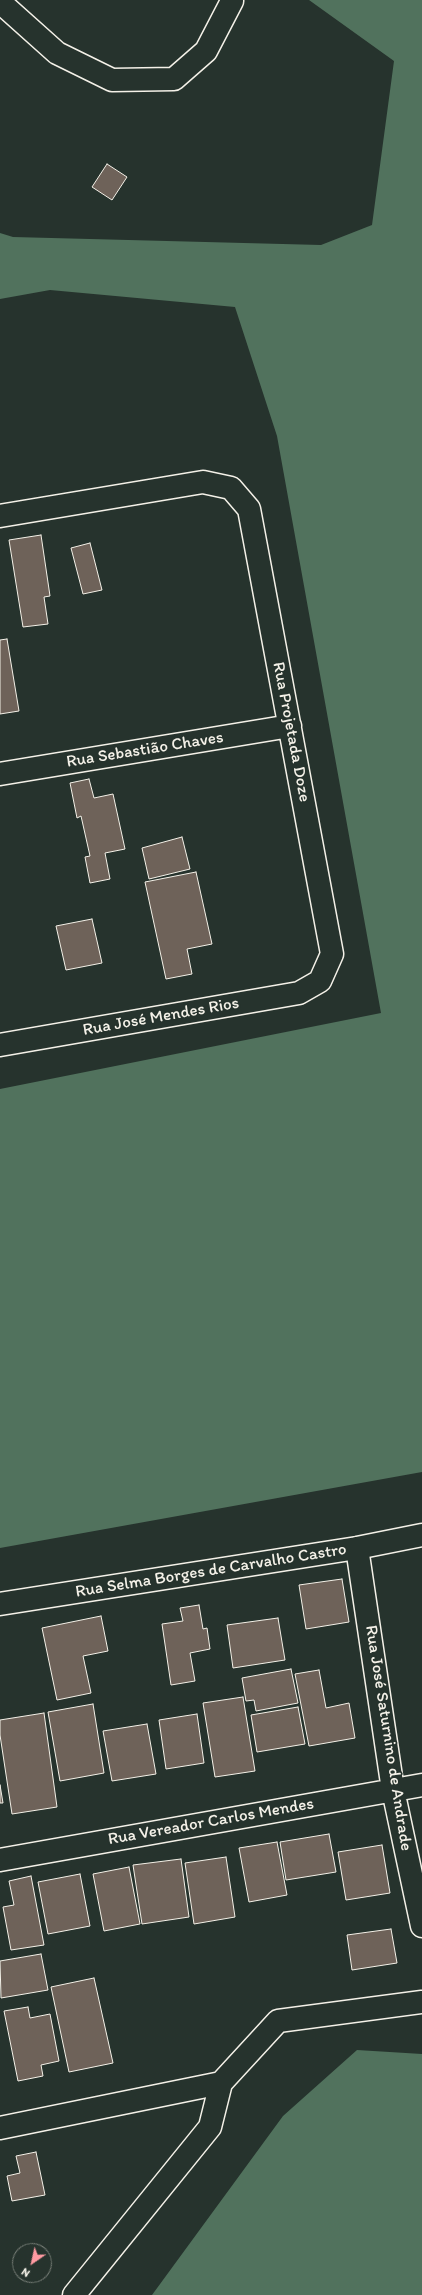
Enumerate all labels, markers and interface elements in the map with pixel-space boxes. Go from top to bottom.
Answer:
street label: Rua Projetada Doze [267,660,315,804]
street label: Rua Sebastião Chaves [65,727,225,773]
street label: Rua José Mendes Rios [81,993,241,1041]
street label: Rua Selma Borges de Carvalho Castro [74,1539,348,1603]
street label: Rua José Saturnino de Andrade [360,1624,416,1852]
street label: Rua Vereador Carlos Mendes [106,1794,316,1850]
north arrow [12,2243,52,2283]
text: N [19,2265,32,2280]

